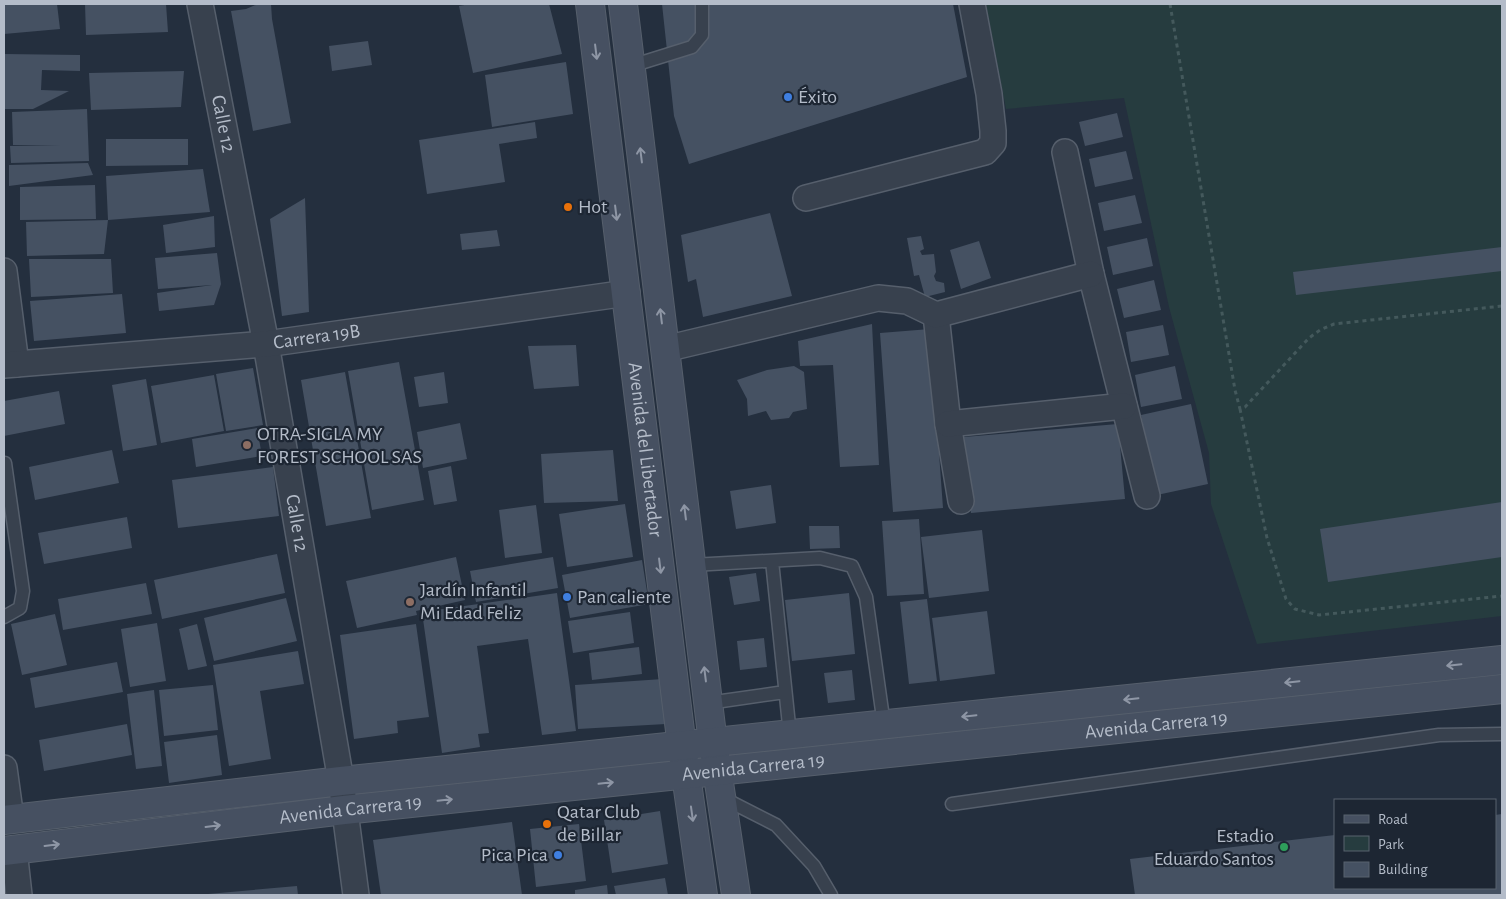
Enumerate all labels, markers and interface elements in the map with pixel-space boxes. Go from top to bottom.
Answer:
one-way arrow [591,44,601,60]
place label: Éxito [798,86,837,107]
marker: Éxito [782,91,794,103]
street label: Calle 12 [208,93,239,154]
one-way arrow [636,147,646,163]
place label: Hot [578,197,608,217]
marker: Hot [562,201,574,213]
one-way arrow [612,205,622,221]
one-way arrow [656,309,666,325]
street label: Carrera 19B [272,321,361,353]
street label: Avenida del Libertador [624,361,666,539]
place label: OTRA-SIGLA MY FOREST SCHOOL SAS [257,424,422,467]
marker: OTRA-SIGLA MY FOREST SCHOOL SAS [241,439,253,451]
street label: Calle 12 [282,493,311,553]
one-way arrow [680,505,690,521]
one-way arrow [655,557,665,573]
place label: Jardín Infantil Mi Edad Feliz [420,580,527,623]
place label: Pan caliente [577,587,671,607]
marker: Pan caliente [561,591,573,603]
marker: Jardín Infantil Mi Edad Feliz [404,596,416,608]
one-way arrow [1446,660,1462,670]
one-way arrow [700,666,710,682]
one-way arrow [1284,677,1300,687]
one-way arrow [1123,694,1139,704]
street label: Avenida Carrera 19 [1084,708,1228,743]
one-way arrow [961,711,977,721]
street label: Avenida Carrera 19 [681,750,826,785]
one-way arrow [598,778,614,788]
street label: Avenida Carrera 19 [278,792,423,828]
one-way arrow [436,795,452,805]
legend [1334,799,1496,889]
place label: Qatar Club de Billar [557,802,640,845]
one-way arrow [687,805,697,821]
text: Road [1378,812,1408,827]
marker: Qatar Club de Billar [541,818,553,830]
one-way arrow [205,821,221,831]
place label: Estadio Eduardo Santos [1154,826,1274,869]
text: Park [1378,837,1404,852]
one-way arrow [44,840,60,850]
marker: Estadio Eduardo Santos [1278,841,1290,853]
place label: Pica Pica [481,845,548,865]
marker: Pica Pica [552,849,564,861]
text: Building [1378,862,1428,877]

